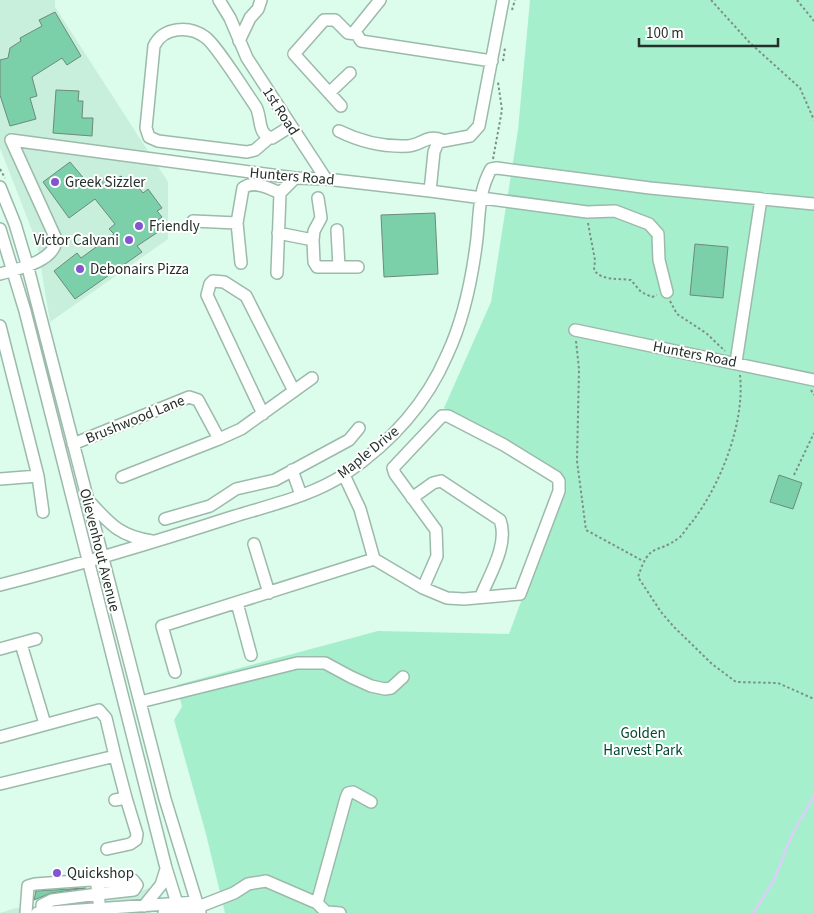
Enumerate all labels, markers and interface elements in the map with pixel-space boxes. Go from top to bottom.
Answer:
scale bar [639,15,778,47]
text: 100 m [646,23,684,44]
street label: 1st Road [257,83,304,140]
street label: Hunters Road [249,162,335,191]
place label: Greek Sizzler [65,172,146,193]
marker: Greek Sizzler [49,176,61,188]
place label: Friendly [149,216,200,237]
marker: Friendly [133,220,145,232]
place label: Victor Calvani [34,230,119,251]
marker: Victor Calvani [123,234,135,246]
place label: Debonairs Pizza [90,259,189,280]
marker: Debonairs Pizza [74,263,86,275]
street label: Hunters Road [651,336,739,373]
street label: Brushwood Lane [82,390,188,449]
street label: Maple Drive [333,421,404,484]
street label: Olievenhout Avenue [74,486,125,614]
park label: Golden Harvest Park [603,723,683,761]
place label: Quickshop [67,863,134,884]
marker: Quickshop [51,867,63,879]

